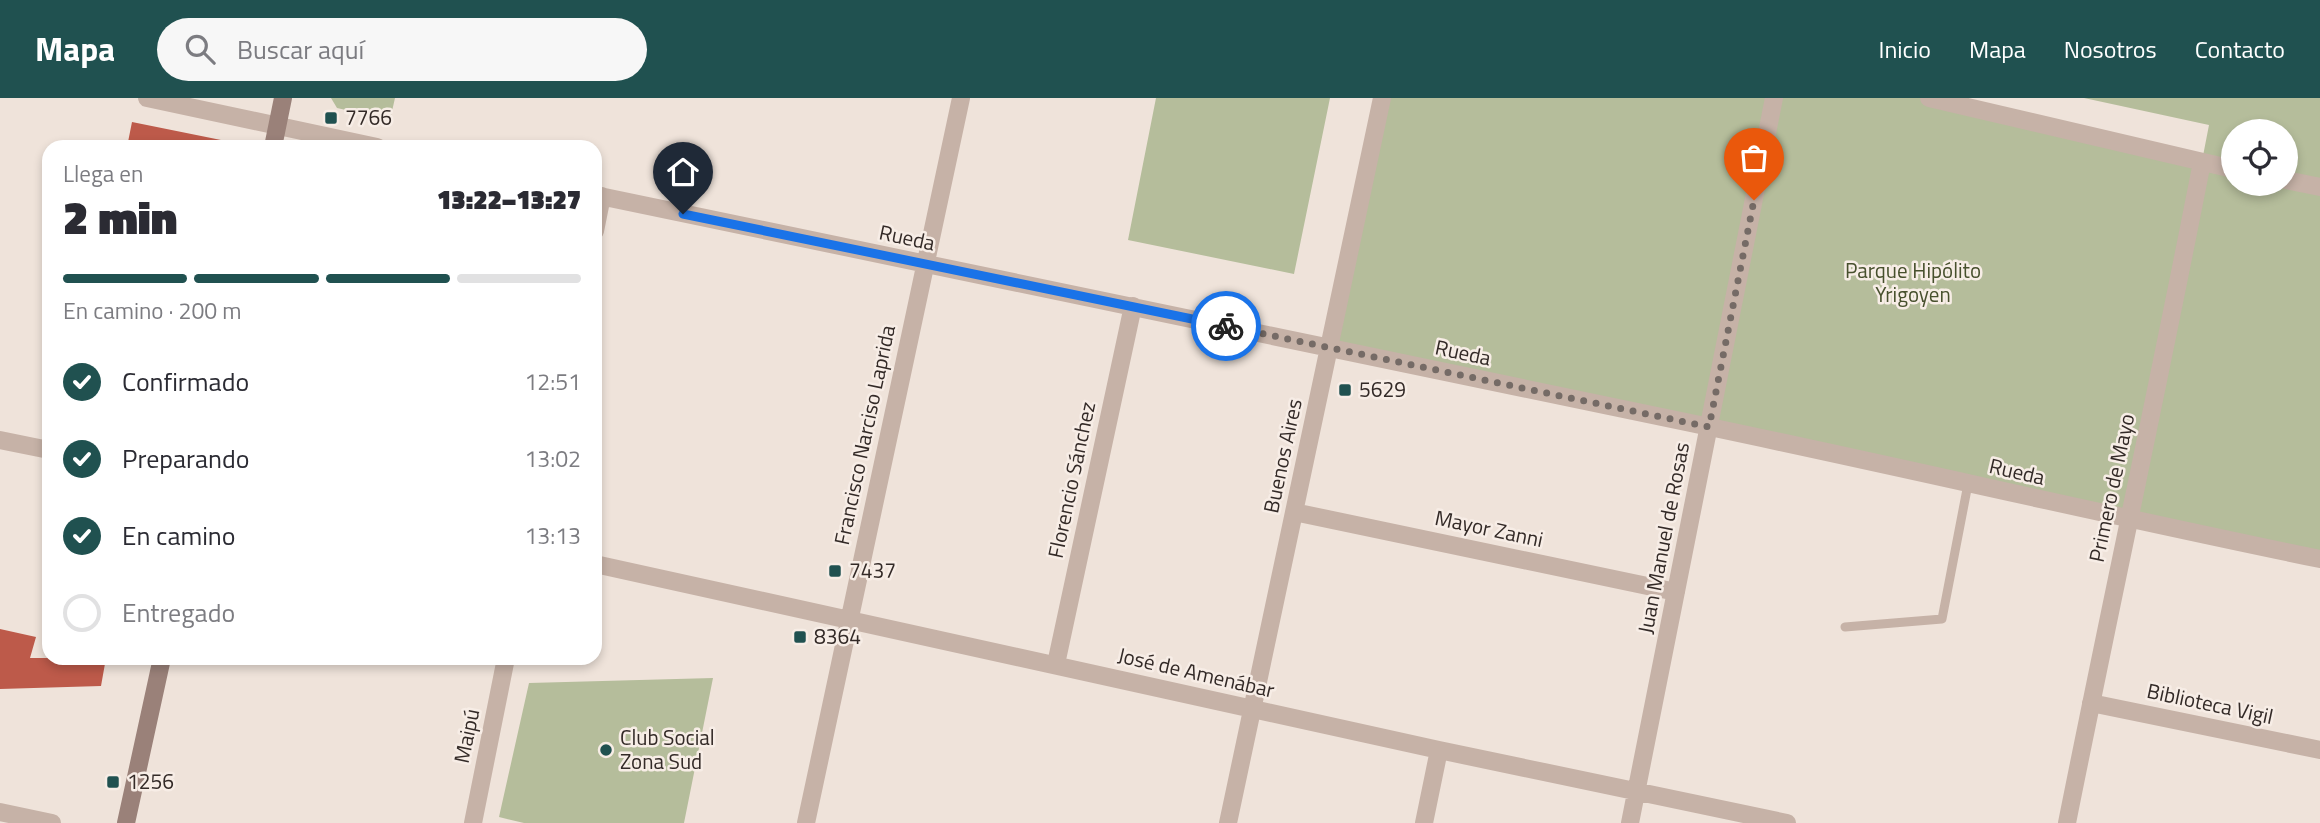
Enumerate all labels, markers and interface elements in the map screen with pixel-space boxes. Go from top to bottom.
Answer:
search box [157,18,647,81]
text: Mapa [35,24,115,74]
icon: search [181,30,219,68]
text: Buscar aquí [237,30,364,69]
text: Inicio [1879,31,1931,67]
text: Mapa [1969,31,2026,67]
text: Nosotros [2064,31,2157,67]
text: Contacto [2195,31,2285,67]
place label: 7766 [345,101,392,133]
marker: 7766 [323,110,339,126]
map controls [2221,119,2298,196]
button: locate [2221,119,2298,196]
pin [1724,128,1784,200]
icon: bag [1735,139,1773,177]
pin [653,142,713,214]
icon: home [664,153,702,191]
text: Llega en [63,156,143,191]
text: 13:22–13:27 [437,180,581,219]
text: 2 min [63,182,177,252]
street label: Rueda [876,216,939,259]
park label: Parque Hipólito Yrigoyen [1845,254,1981,310]
courier [1191,291,1261,361]
text: En camino · 200 m [63,293,241,328]
icon: bike [1207,307,1245,345]
street label: Francisco Narciso Laprida [825,321,903,548]
street label: Rueda [1432,331,1495,374]
text: Confirmado [122,362,249,401]
icon: check [63,363,101,401]
text: 12:51 [524,364,581,399]
place label: 5629 [1359,373,1406,405]
marker: 5629 [1337,382,1353,398]
street label: Buenos Aires [1254,396,1310,516]
street label: Florencio Sánchez [1039,399,1103,561]
street label: Primero de Mayo [2080,411,2142,565]
text: Preparando [122,439,249,478]
street label: Juan Manuel de Rosas [1629,439,1697,636]
icon: check [63,440,101,478]
text: 13:02 [524,441,581,476]
street label: Rueda [1986,449,2049,493]
street label: Mayor Zanni [1432,501,1546,555]
text: En camino [122,516,236,555]
icon: check [63,517,101,555]
text: 13:13 [524,518,581,553]
place label: 7437 [849,554,896,586]
marker: 7437 [827,563,843,579]
text: Entregado [122,593,235,632]
place label: 8364 [814,620,861,652]
marker: 8364 [792,629,808,645]
street label: José de Amenábar [1115,638,1278,706]
street label: Biblioteca Vigil [2144,674,2276,732]
street label: Maipú [445,706,487,766]
place label: Club Social Zona Sud [620,721,715,777]
marker: Club Social Zona Sud [598,742,614,758]
place label: 1256 [127,765,174,797]
marker: 1256 [105,774,121,790]

